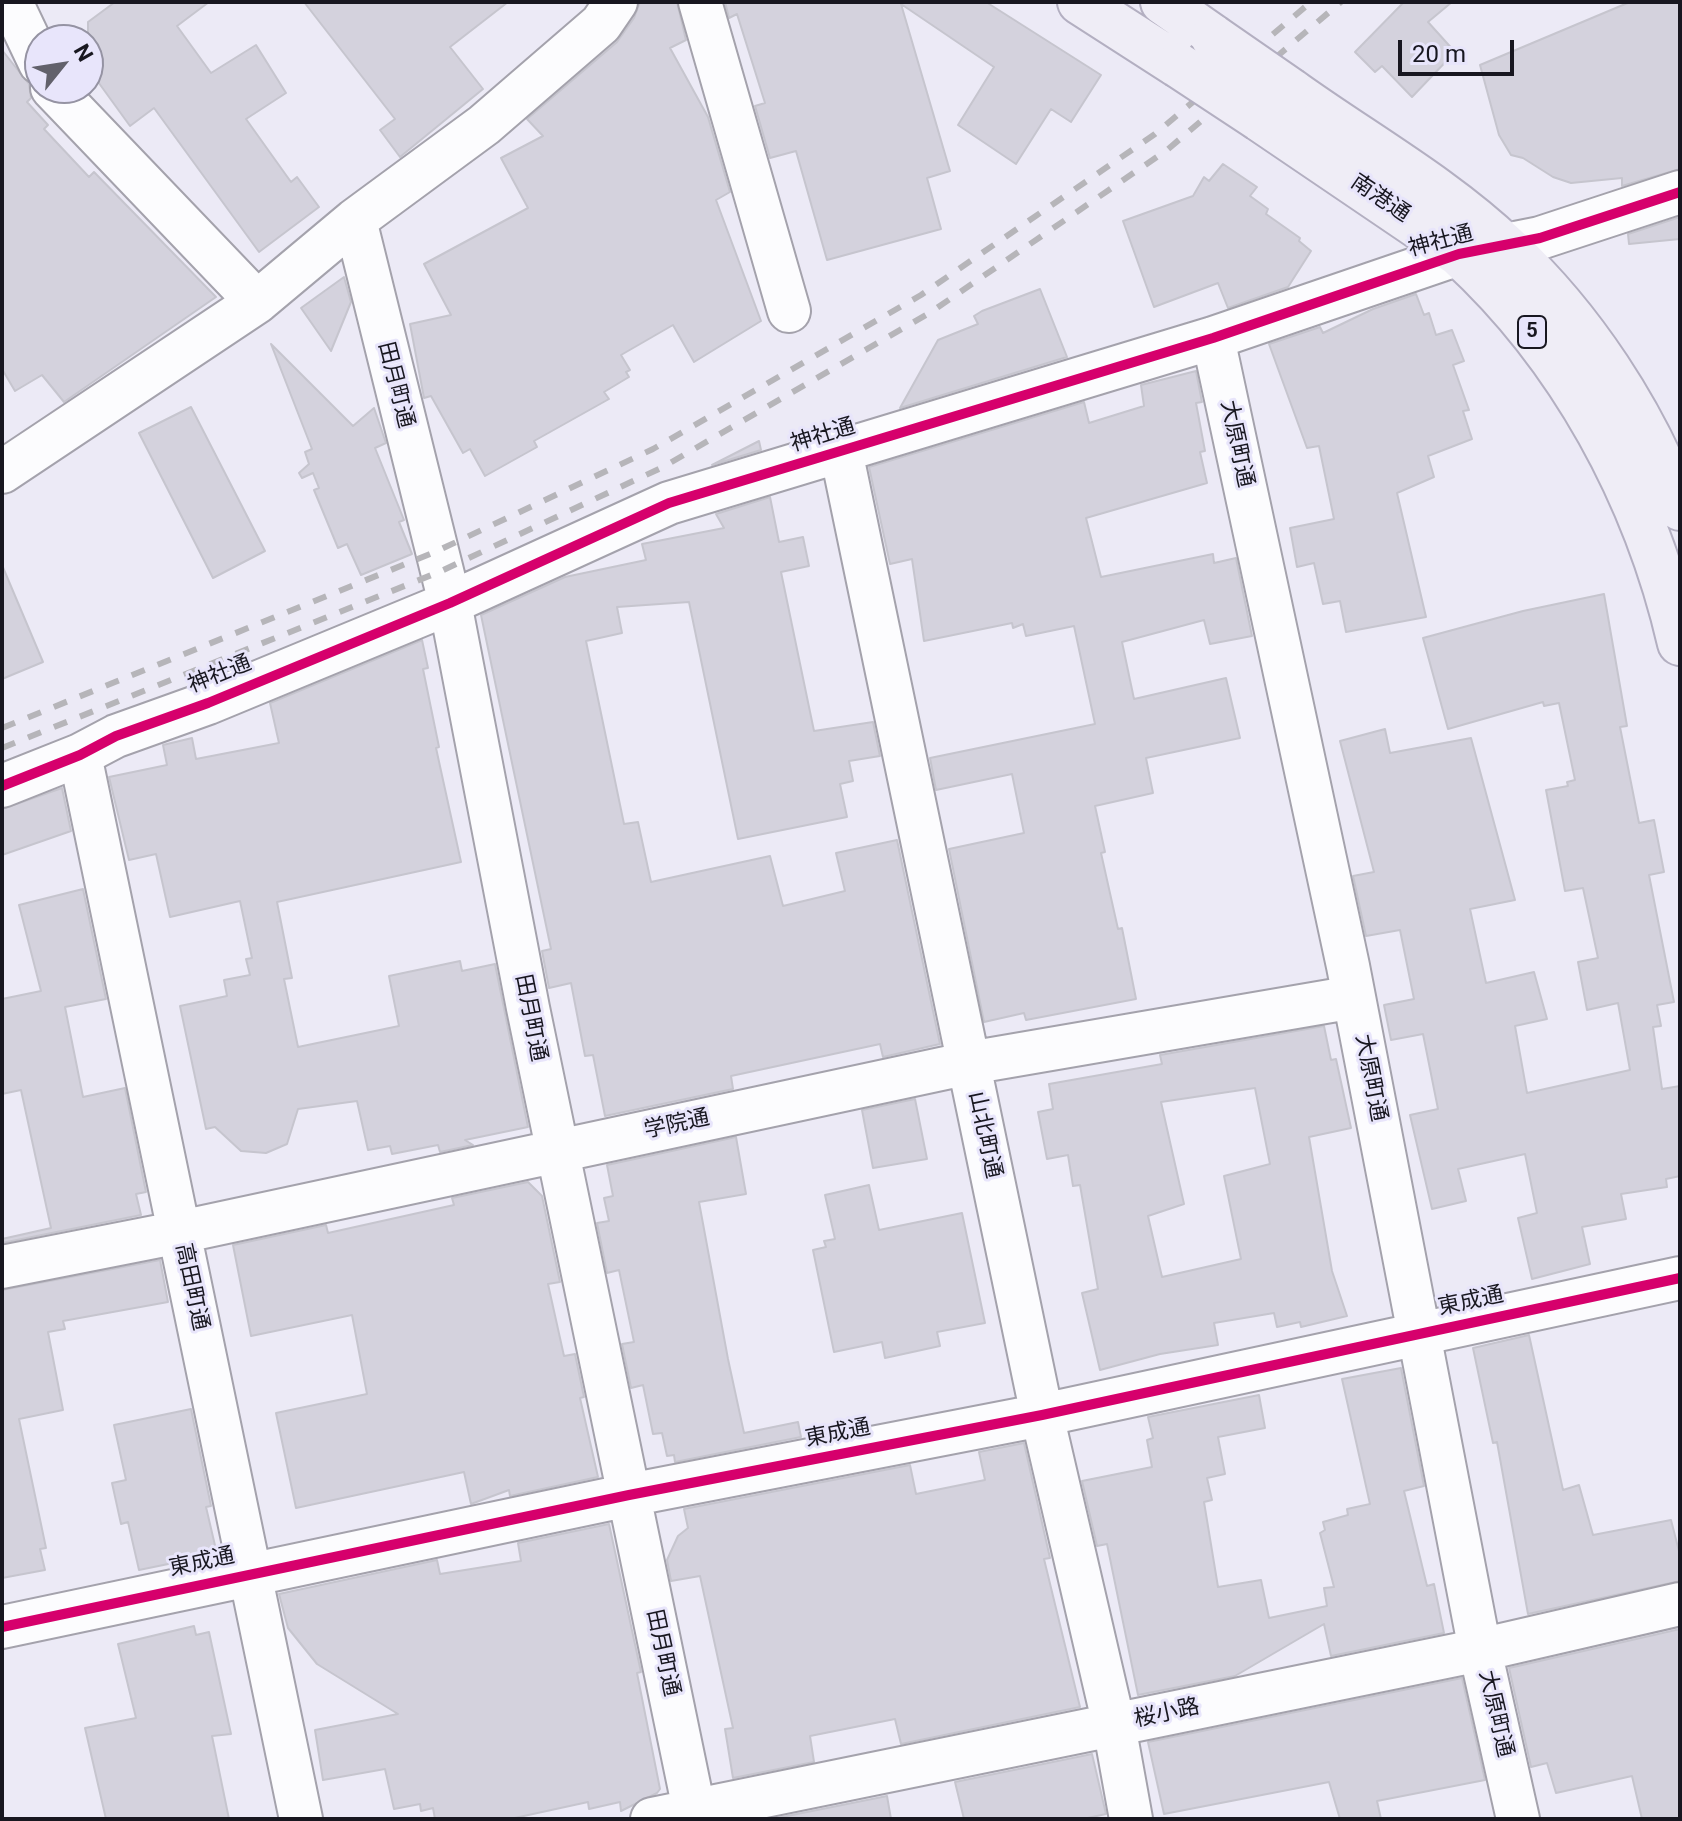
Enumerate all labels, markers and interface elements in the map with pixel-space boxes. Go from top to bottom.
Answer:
north arrow [24,24,104,104]
scale bar [1402,24,1518,74]
text: N [69,40,98,66]
text: 20 m [1412,40,1466,68]
street label: 南港通 [1345,170,1415,228]
street label: 神社通 [1406,221,1476,263]
road number: 5 [1518,316,1546,348]
street label: 田月町通 [372,339,418,431]
street label: 大原町通 [1214,398,1258,490]
street label: 神社通 [788,414,858,458]
street label: 神社通 [184,650,256,700]
street label: 田月町通 [509,972,551,1064]
street label: 大原町通 [1349,1032,1391,1124]
street label: 山北町通 [962,1089,1006,1181]
street label: 学院通 [642,1105,712,1145]
street label: 高田町通 [169,1241,213,1333]
street label: 東成通 [1436,1282,1506,1322]
street label: 東成通 [803,1415,873,1453]
street label: 東成通 [167,1543,237,1583]
street label: 田月町通 [640,1607,684,1699]
street label: 大原町通 [1472,1668,1518,1760]
street label: 桜小路 [1132,1694,1202,1734]

